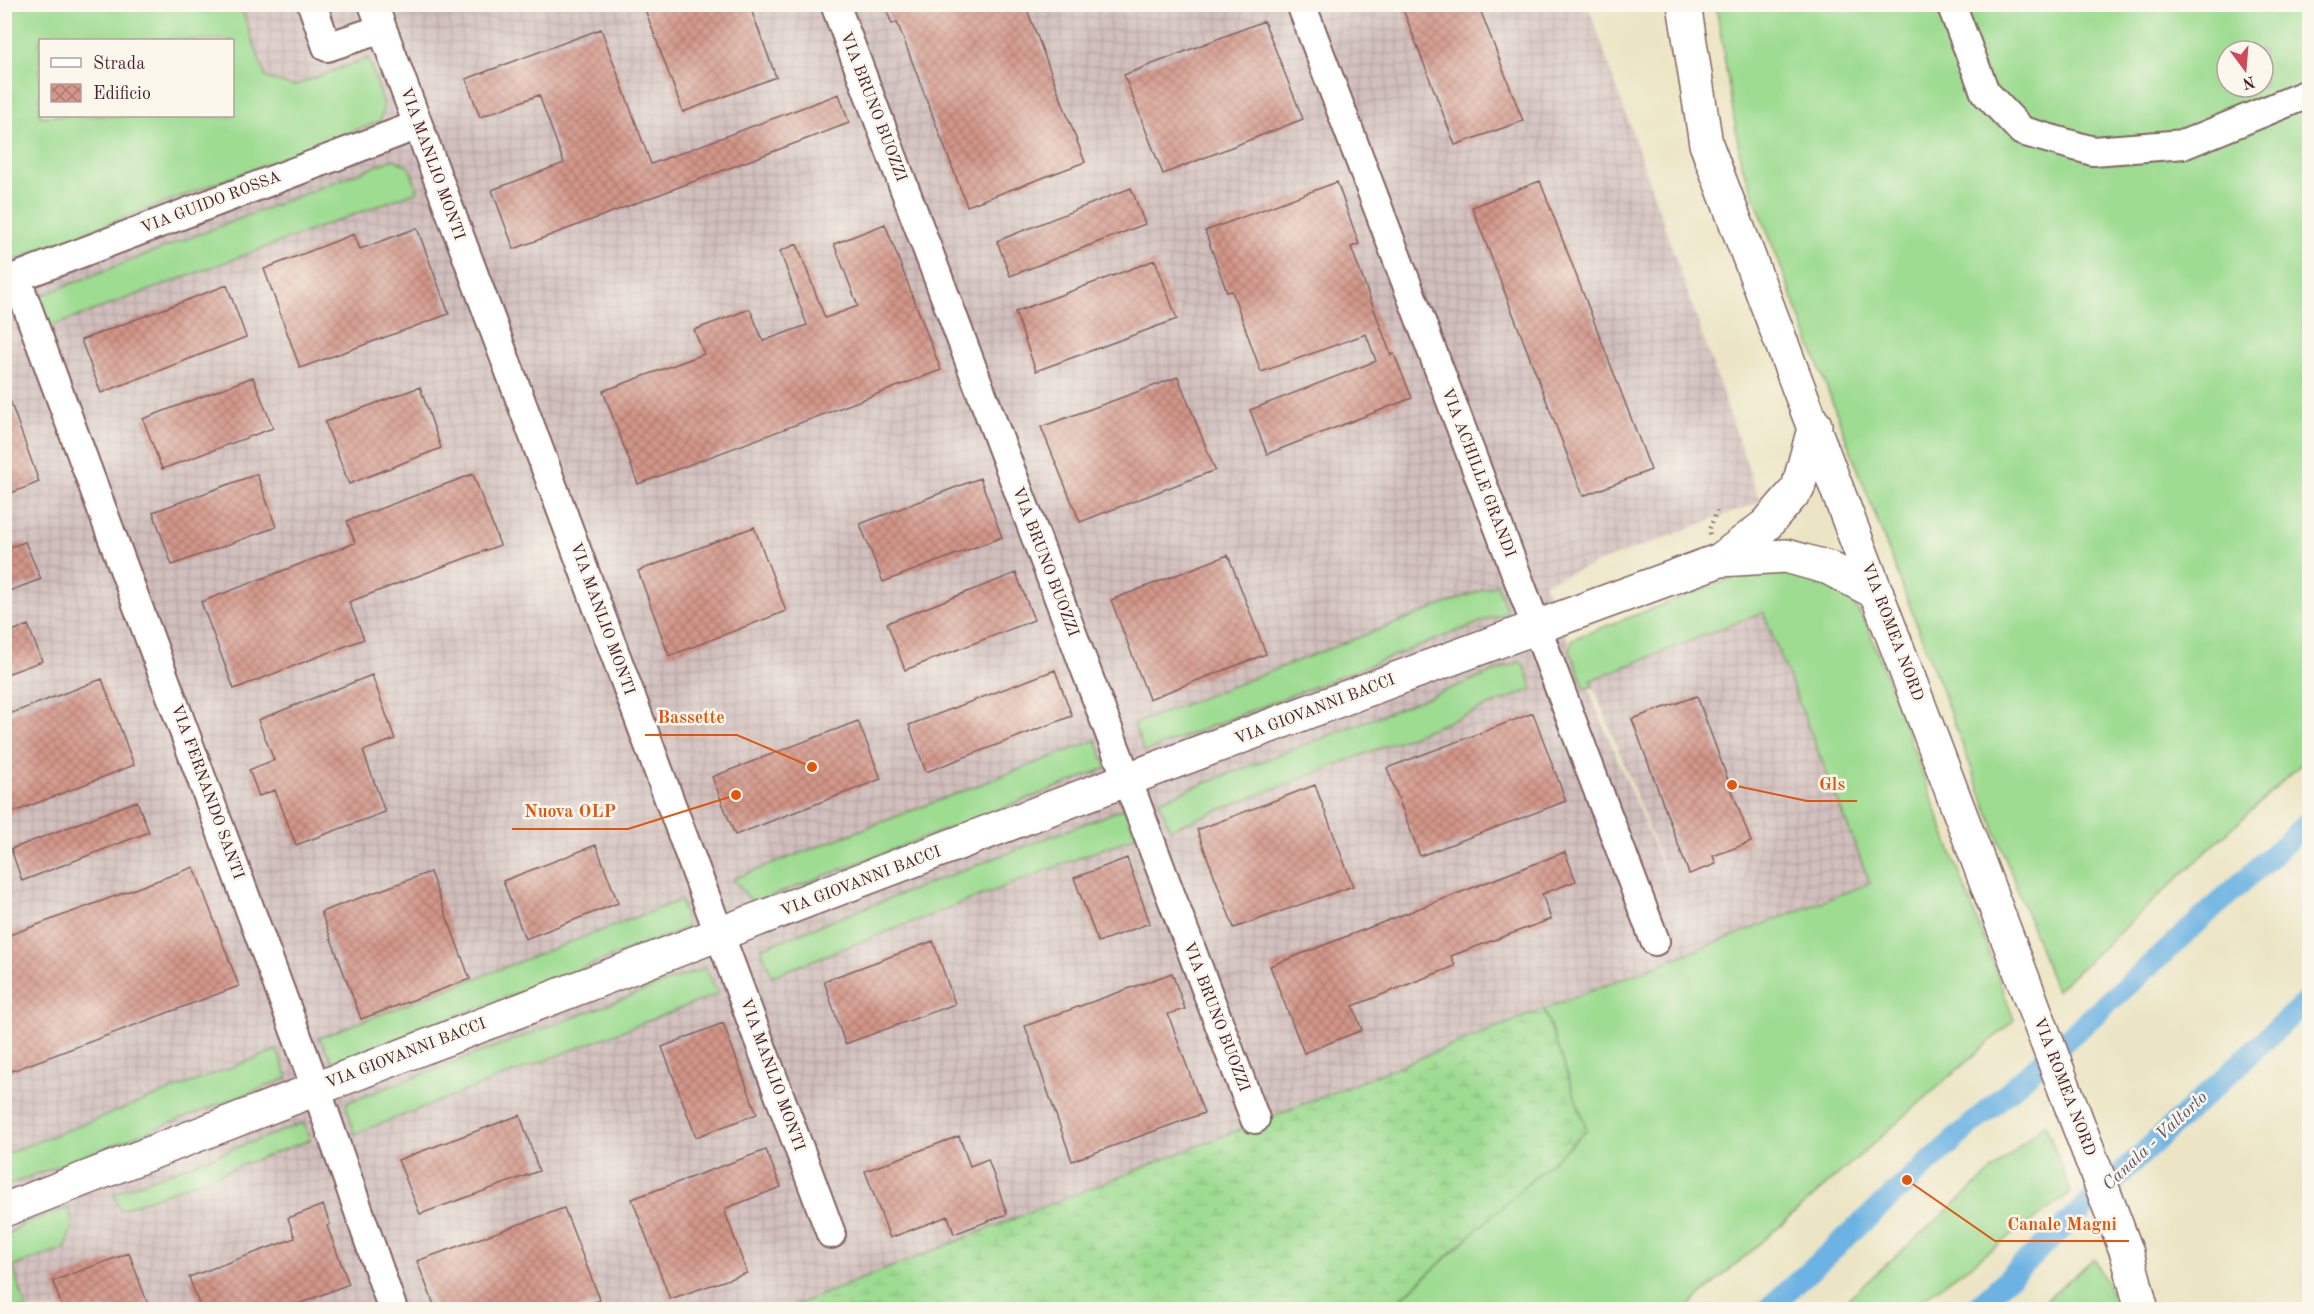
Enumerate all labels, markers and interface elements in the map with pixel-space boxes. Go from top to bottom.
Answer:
street label: VIA BRUNO BUOZZI [837,30,909,184]
legend [39,39,234,117]
north arrow [2215,39,2275,99]
text: Strada [93,55,145,73]
text: N [2240,72,2257,91]
text: Edificio [93,85,151,103]
street label: VIA MANLIO MONTI [397,86,467,242]
street label: VIA GUIDO ROSSA [139,169,283,237]
street label: VIA ACHILLE GRANDI [1438,386,1518,560]
street label: VIA BRUNO BUOZZI [1009,485,1081,639]
street label: VIA MANLIO MONTI [567,541,637,697]
street label: VIA ROMEA NORD [1858,561,1926,703]
street label: VIA GIOVANNI BACCI [1233,672,1397,748]
callout: Bassette [645,699,737,735]
street label: VIA FERNANDO SANTI [168,702,246,882]
text: Bassette [657,709,725,727]
callout: Gls [1807,765,1857,801]
text: Gls [1819,776,1845,794]
callout: Nuova OLP [512,793,628,829]
text: Nuova OLP [524,803,616,821]
street label: VIA GIOVANNI BACCI [779,844,943,920]
street label: VIA BRUNO BUOZZI [1180,940,1252,1094]
street label: VIA MANLIO MONTI [737,997,807,1153]
street label: VIA GIOVANNI BACCI [324,1016,488,1092]
street label: VIA ROMEA NORD [2030,1016,2098,1158]
water label: Canala - Valtorto [2099,1088,2211,1194]
callout: Canale Magni [1995,1205,2129,1241]
text: Canale Magni [2007,1216,2117,1234]

